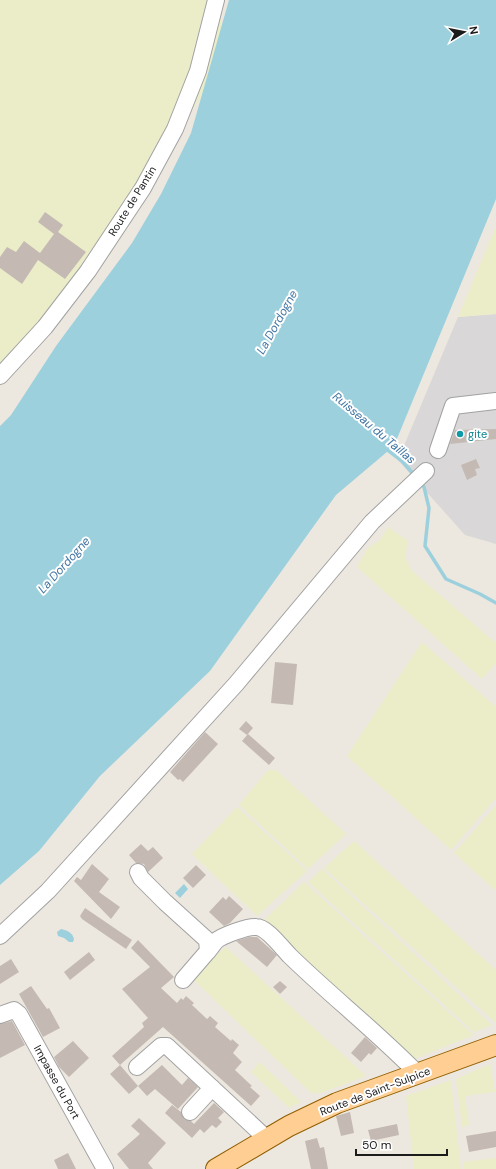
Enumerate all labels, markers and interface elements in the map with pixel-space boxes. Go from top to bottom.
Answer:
north arrow [444,12,484,52]
text: N [466,25,481,35]
street label: Route de Pantin [105,163,159,239]
water label: La Dordogne [253,287,301,357]
water label: Ruisseau du Taillas [329,389,419,467]
place label: gite [468,427,487,441]
marker: gite [455,429,465,439]
water label: La Dordogne [34,533,94,597]
street label: Impasse du Port [31,1043,83,1121]
street label: Route de Saint-Sulpice [318,1063,432,1119]
scale bar [356,1131,447,1157]
text: 50 m [362,1137,391,1153]

